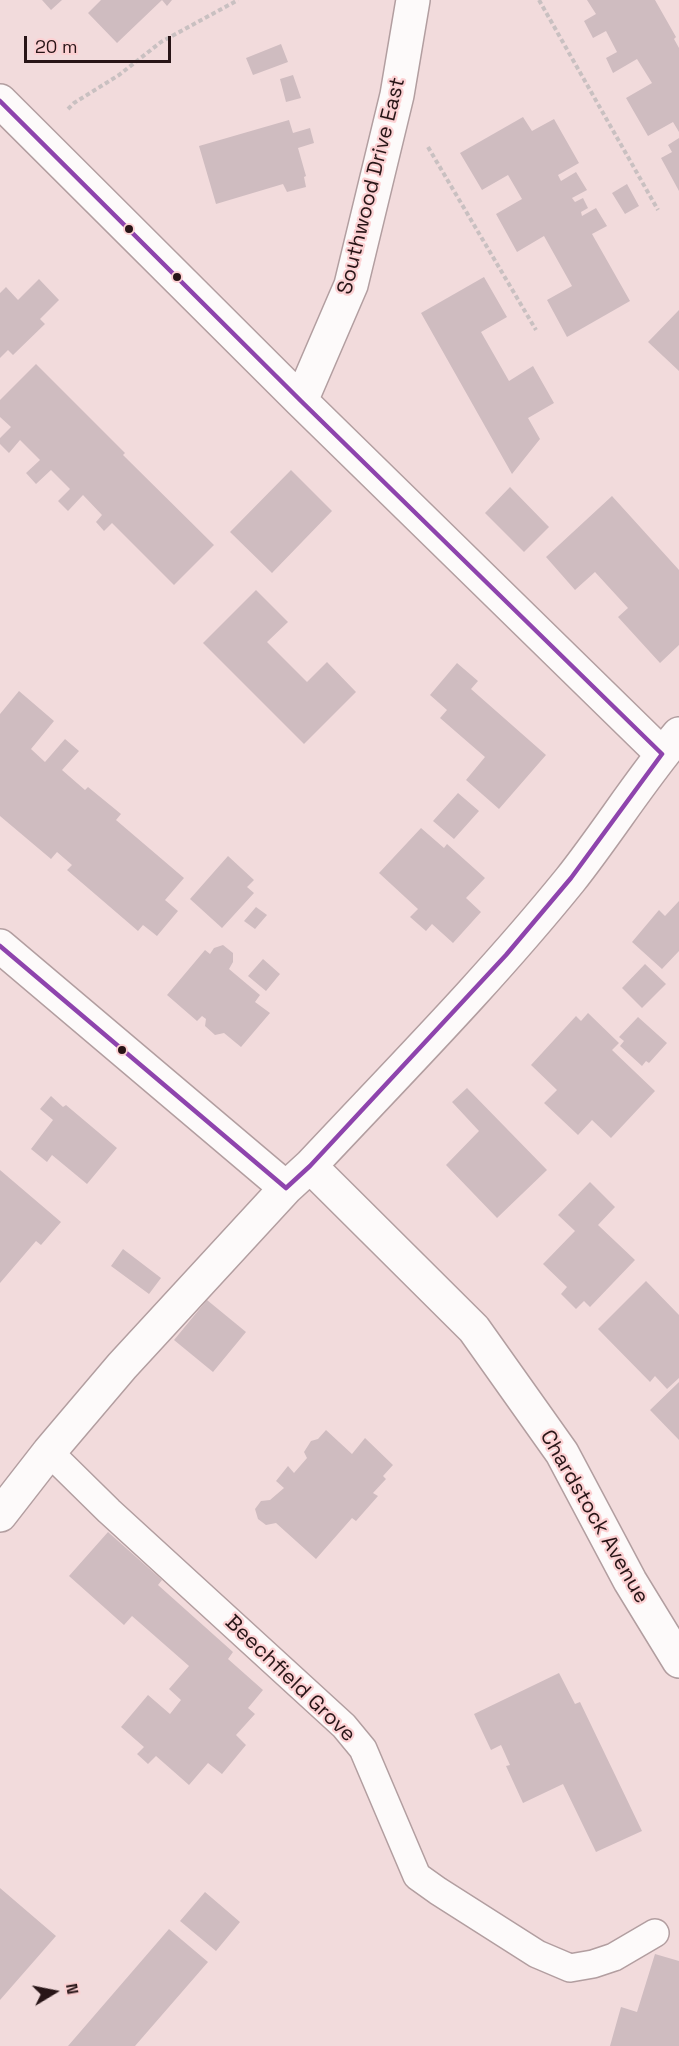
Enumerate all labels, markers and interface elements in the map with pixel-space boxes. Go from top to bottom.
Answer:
scale bar [27,24,174,62]
text: 20 m [35,35,78,58]
street label: Southwood Drive East [333,75,411,297]
unlabelled marker [123,223,135,235]
unlabelled marker [171,271,183,283]
unlabelled marker [116,1044,128,1056]
street label: Chardstock Avenue [534,1426,654,1608]
street label: Beechfield Grove [220,1610,360,1748]
north arrow [24,1962,84,2022]
text: N [61,1982,83,1996]

